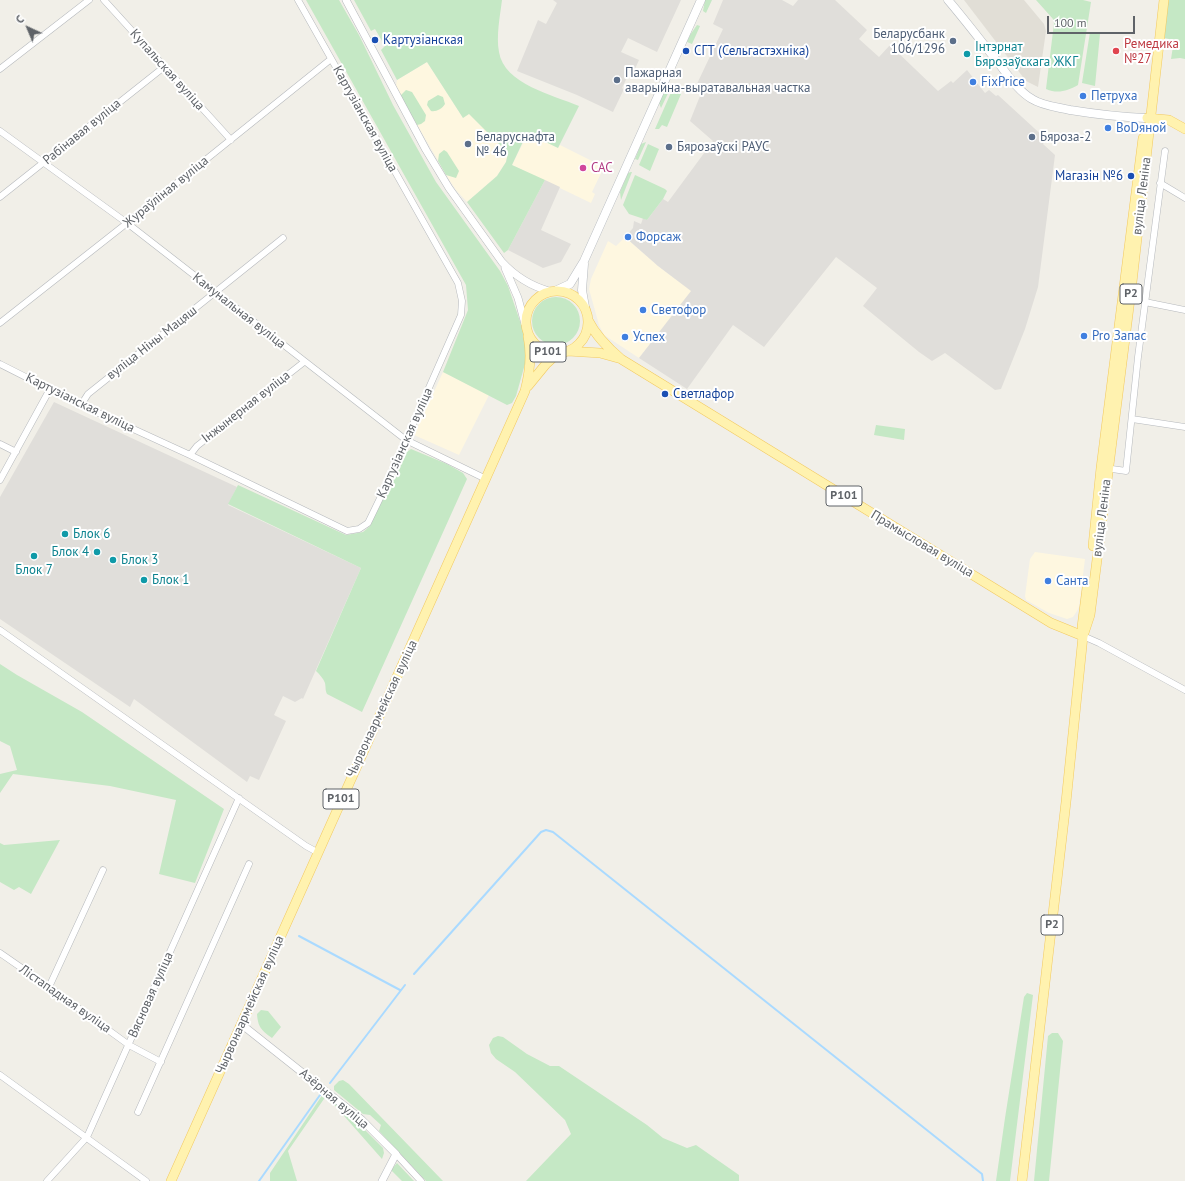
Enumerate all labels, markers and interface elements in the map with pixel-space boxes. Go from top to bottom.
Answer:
north arrow [8,8,48,48]
scale bar [1049,8,1137,34]
text: С [13,12,27,27]
text: 100 m [1054,15,1087,30]
street label: Купальская вуліца [126,26,208,114]
place label: Беларусбанк 106/1296 [873,26,945,57]
place label: Картузіанская [383,32,463,48]
marker: Картузіанская [370,35,380,45]
marker: Беларусбанк 106/1296 [948,36,958,46]
place label: Ремедика №27 [1124,36,1179,67]
place label: Інтэрнат Бярозаўскага ЖКГ [975,39,1078,70]
place label: СГТ (Сельгастэхніка) [694,43,809,59]
marker: СГТ (Сельгастэхніка) [681,46,691,56]
marker: Ремедика №27 [1111,46,1121,56]
marker: Інтэрнат Бярозаўскага ЖКГ [962,49,972,59]
street label: Картузіанская вуліца [329,63,401,175]
place label: Пажарная аварыйна-выратавальная частка [625,65,810,96]
place label: FixPrice [981,74,1025,90]
marker: Пажарная аварыйна-выратавальная частка [612,75,622,85]
marker: FixPrice [968,77,978,87]
place label: Петруха [1091,88,1137,104]
marker: Петруха [1078,91,1088,101]
street label: Рабінавая вуліца [40,96,124,168]
place label: ВоDяной [1116,120,1166,136]
marker: ВоDяной [1103,123,1113,133]
place label: Беларуснафта № 46 [476,129,555,160]
place label: Бяроза-2 [1040,129,1091,145]
marker: Бяроза-2 [1027,132,1037,142]
marker: Беларуснафта № 46 [463,139,473,149]
place label: Бярозаўскі РАУС [677,139,769,155]
marker: Бярозаўскі РАУС [664,142,674,152]
street label: Жураўліная вуліца [120,153,212,231]
street label: вуліца Леніна [1129,156,1155,236]
place label: САС [591,160,613,176]
marker: САС [578,163,588,173]
place label: Магазін №6 [1055,168,1123,184]
marker: Магазін №6 [1126,171,1136,181]
place label: Форсаж [636,229,681,245]
marker: Форсаж [623,232,633,242]
street label: Камунальная вуліца [189,270,289,352]
road number: Р2 [1120,284,1142,304]
place label: Светофор [651,302,706,318]
street label: вуліца Ніны Мацяш [104,303,200,383]
marker: Светофор [638,305,648,315]
place label: Pro Запас [1092,328,1146,344]
place label: Успех [633,329,665,345]
marker: Pro Запас [1079,331,1089,341]
marker: Успех [620,332,630,342]
road number: Р101 [530,342,566,362]
street label: Інжынерная вуліца [199,368,293,446]
street label: Картузіанская вуліца [23,370,137,436]
street label: Картузіанская вуліца [374,385,436,501]
place label: Светлафор [673,386,734,402]
marker: Светлафор [660,389,670,399]
street label: вуліца Леніна [1089,478,1115,558]
road number: Р101 [826,486,862,506]
street label: Прамысловая вуліца [868,507,976,581]
place label: Блок 6 [73,526,110,542]
marker: Блок 6 [60,529,70,539]
place label: Блок 4 [52,544,89,560]
marker: Блок 4 [92,547,102,557]
marker: Блок 7 [29,551,39,561]
place label: Блок 3 [121,552,158,568]
marker: Блок 3 [108,555,118,565]
place label: Блок 7 [15,562,53,578]
place label: Блок 1 [152,572,189,588]
place label: Санта [1056,573,1089,589]
marker: Блок 1 [139,575,149,585]
marker: Санта [1043,576,1053,586]
street label: Чырвонаармейская вуліца [343,638,421,780]
road number: Р101 [323,789,359,809]
road number: Р2 [1041,915,1063,935]
street label: Чырвонаармейская вуліца [212,933,288,1077]
street label: Вясновая вуліца [125,950,177,1040]
street label: Лістападная вуліца [16,962,114,1036]
street label: Азёрная вуліца [296,1065,372,1133]

